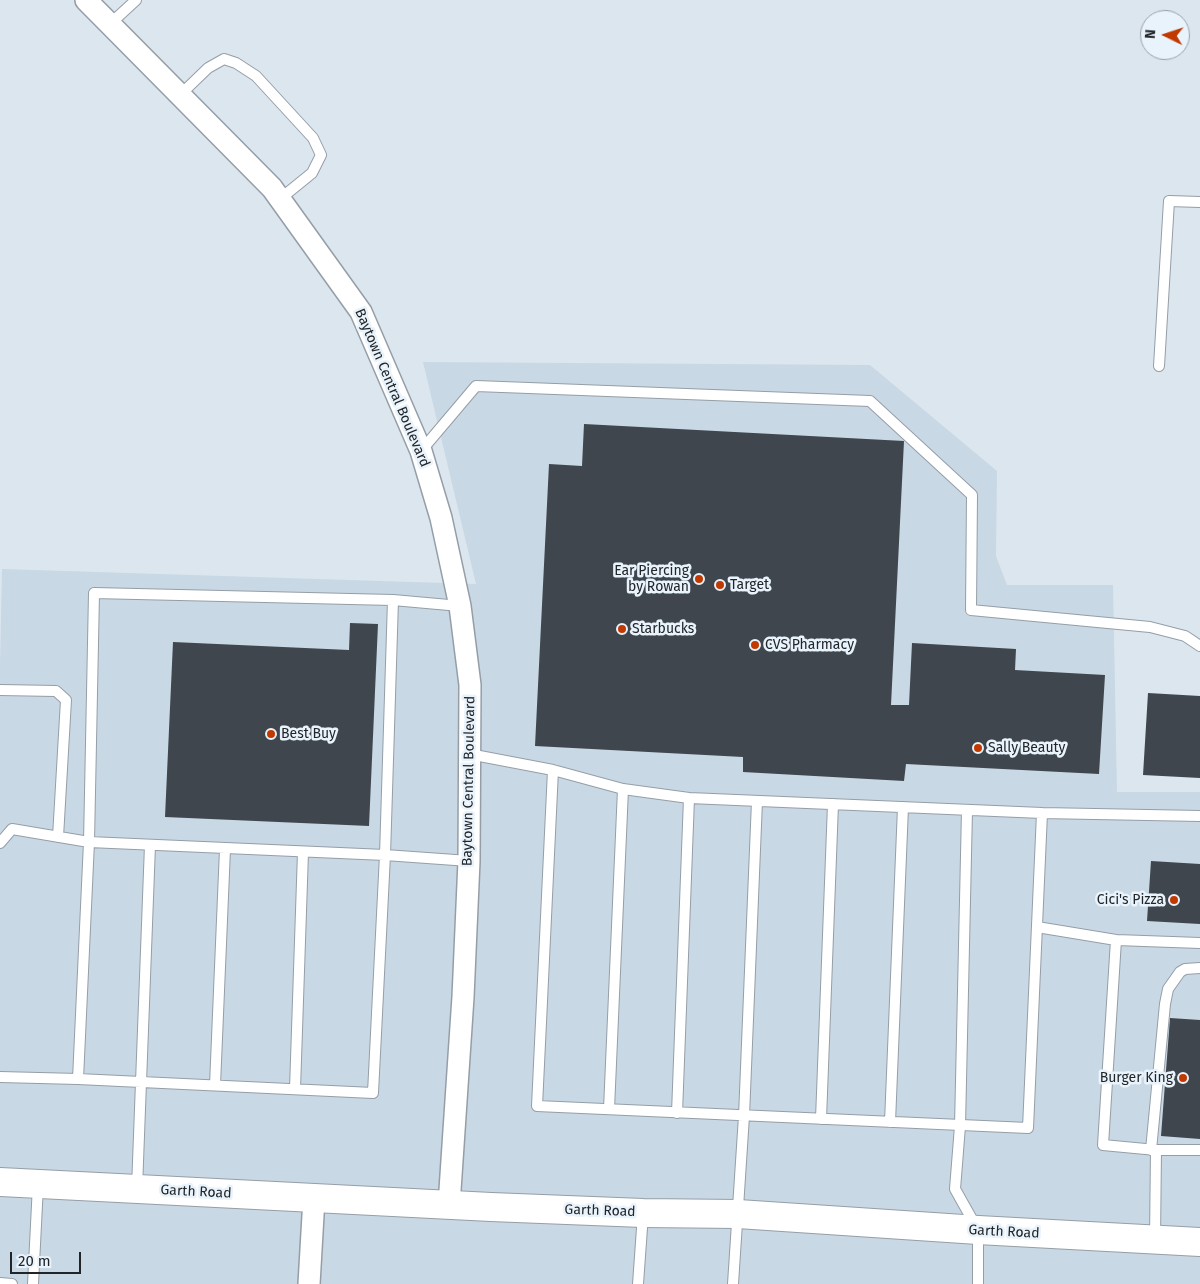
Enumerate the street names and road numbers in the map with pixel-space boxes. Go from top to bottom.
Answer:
street label: Baytown Central Boulevard [351,306,433,470]
street label: Baytown Central Boulevard [459,696,479,866]
street label: Garth Road [160,1182,232,1202]
street label: Garth Road [564,1201,636,1221]
street label: Garth Road [968,1222,1040,1242]

